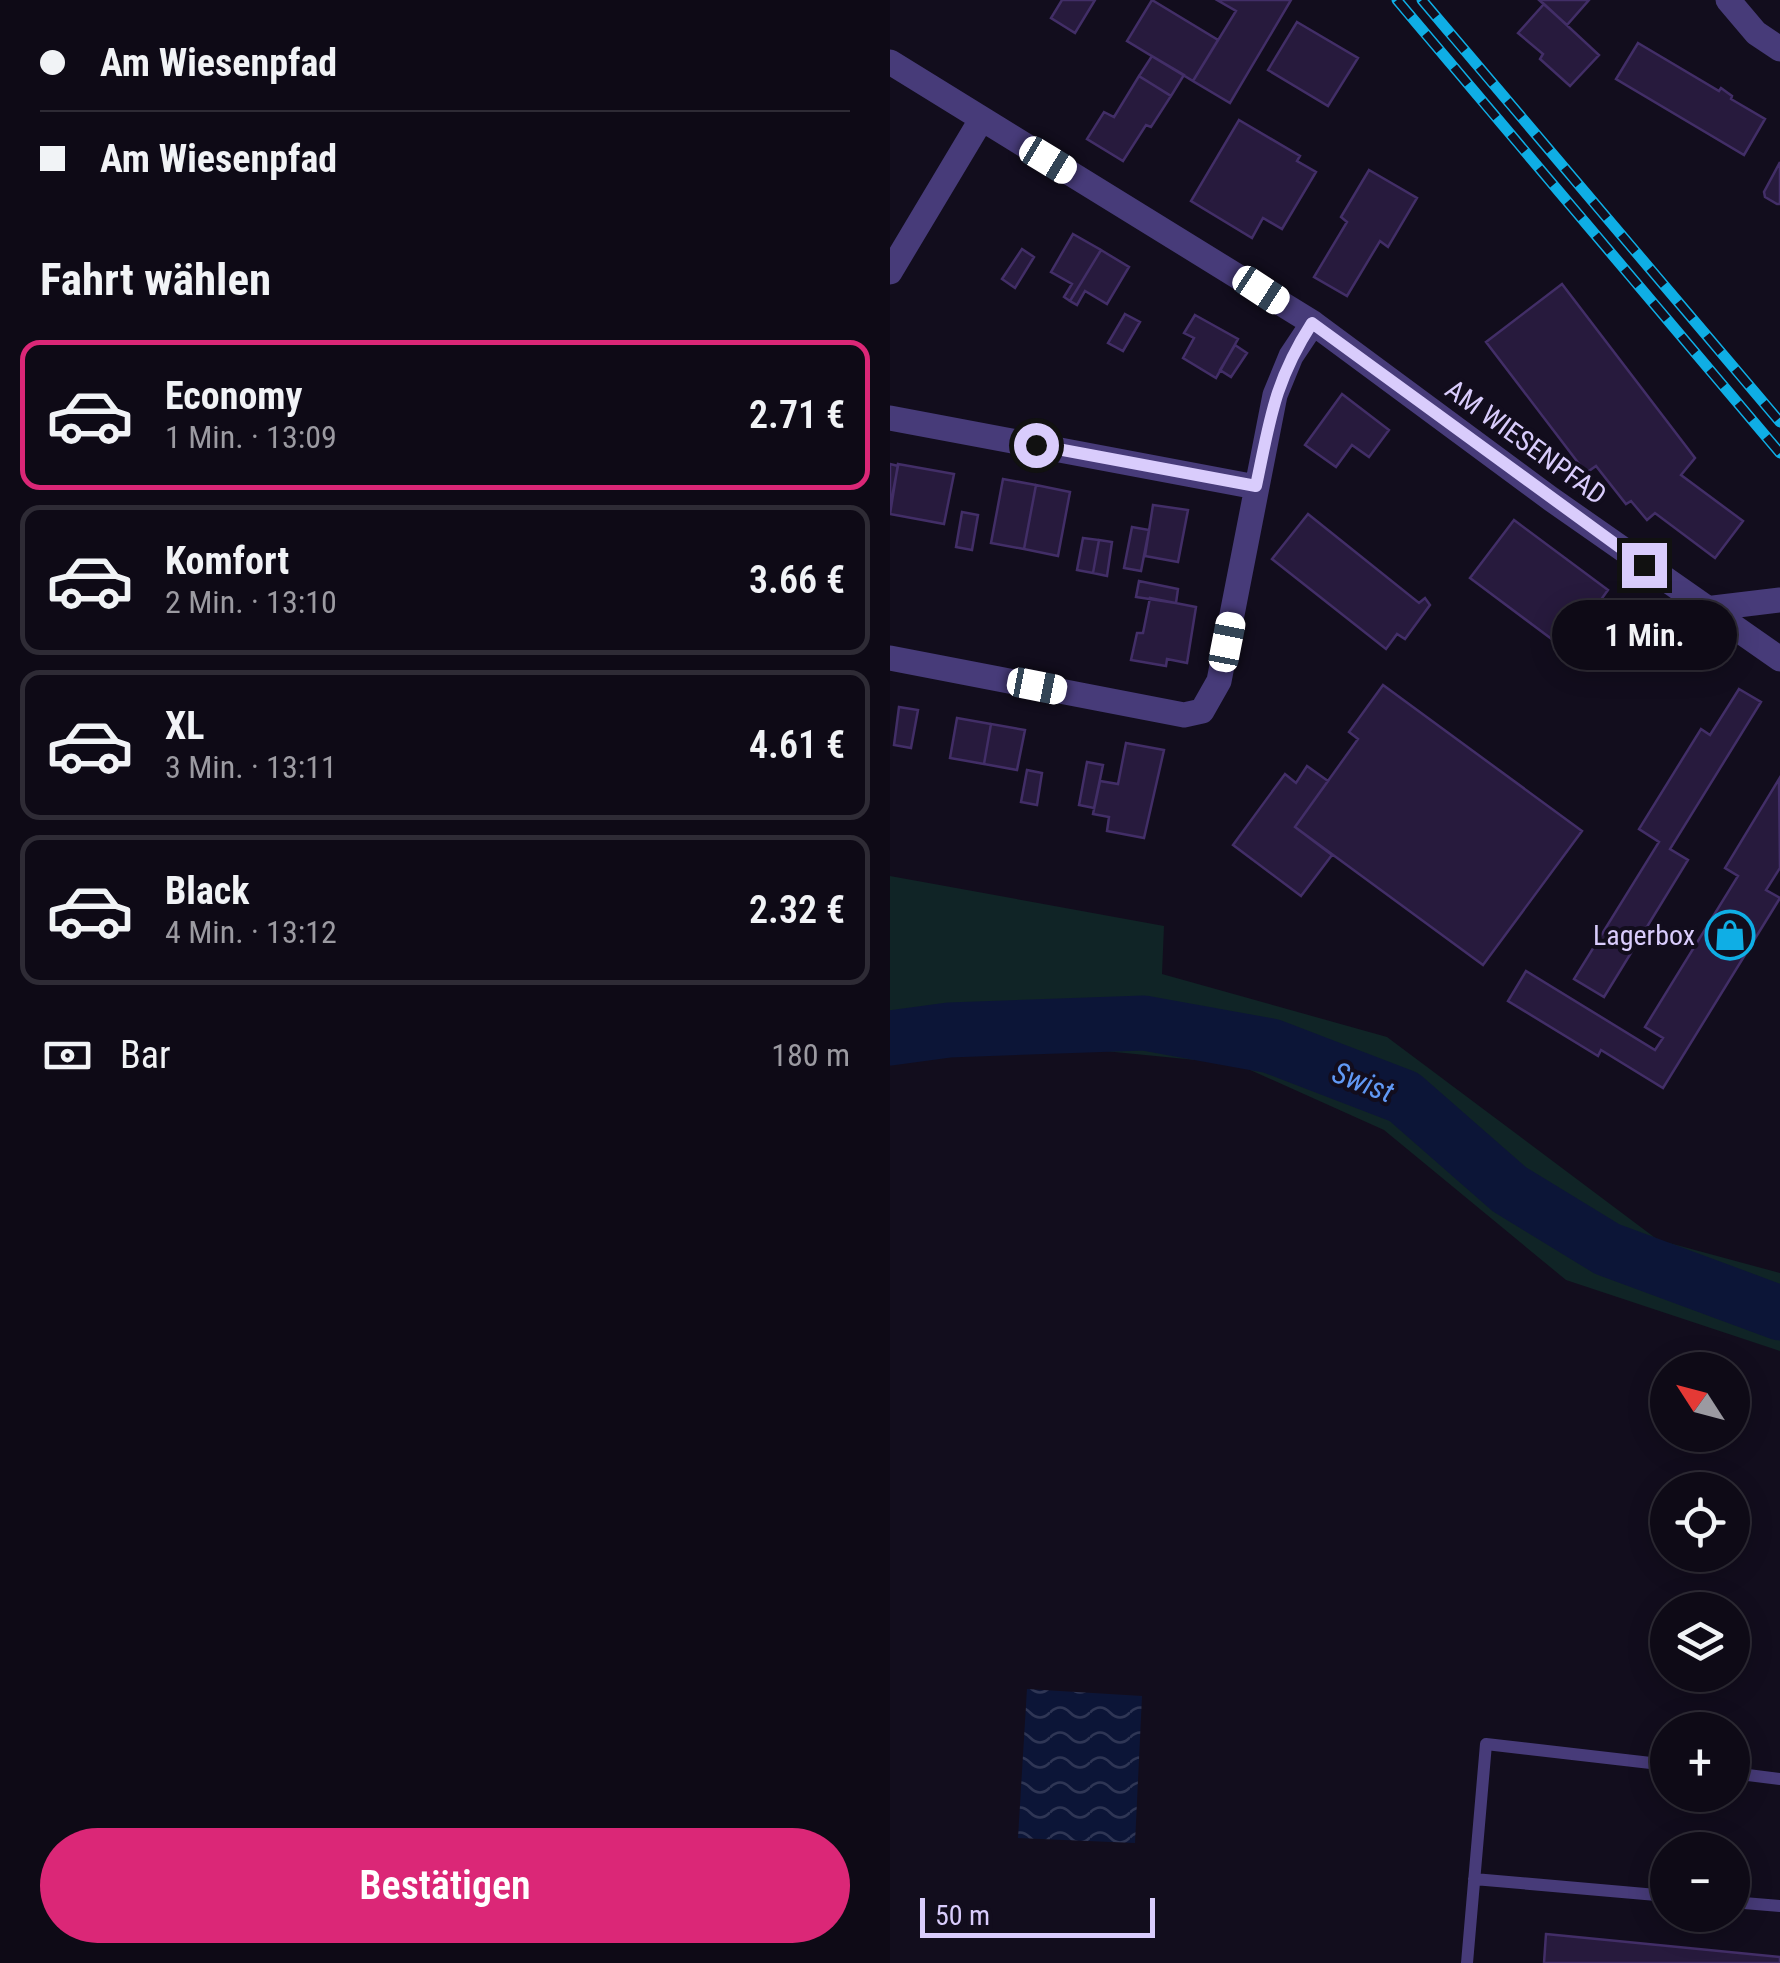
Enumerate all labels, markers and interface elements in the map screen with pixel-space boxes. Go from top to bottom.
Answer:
text: Am Wiesenpfad [100,41,337,85]
car [1015,132,1081,188]
text: Am Wiesenpfad [100,137,337,181]
text: Fahrt wählen [40,253,271,306]
car [1228,261,1294,319]
icon: car [45,370,135,460]
street label: AM WIESENPFAD [1439,373,1613,511]
text: Economy [165,374,302,418]
text: 2.71 € [749,393,845,437]
text: 1 Min. · 13:09 [165,418,337,456]
route start [1014,423,1059,468]
icon: car [45,535,135,625]
text: Komfort [165,539,289,583]
route end [1622,543,1667,588]
text: 3.66 € [749,558,845,602]
text: 2 Min. · 13:10 [165,583,337,621]
callout: 1 Min. [1552,600,1736,670]
car [1207,610,1247,674]
text: 1 Min. [1604,616,1685,654]
car [1005,666,1069,706]
icon: car [45,700,135,790]
text: XL [165,704,204,748]
text: 4.61 € [749,723,845,767]
text: 3 Min. · 13:11 [165,748,337,786]
icon: car [45,865,135,955]
text: Black [165,869,249,913]
text: 2.32 € [749,888,845,932]
shop icon: Lagerbox [1704,909,1756,961]
text: 4 Min. · 13:12 [165,913,337,951]
place label: Lagerbox [1593,919,1695,952]
icon: cash [40,1028,95,1083]
text: Bar [120,1033,171,1077]
text: 180 m [771,1036,850,1074]
water label: Swist [1328,1054,1399,1110]
north arrow [1650,1352,1750,1452]
map controls [1650,1352,1750,1932]
button: locate [1650,1472,1750,1572]
button: layers [1650,1592,1750,1692]
button: + [1650,1712,1750,1812]
button: Bestätigen [40,1828,850,1943]
button: − [1650,1832,1750,1932]
scale bar [920,1893,1155,1938]
text: 50 m [935,1899,990,1932]

